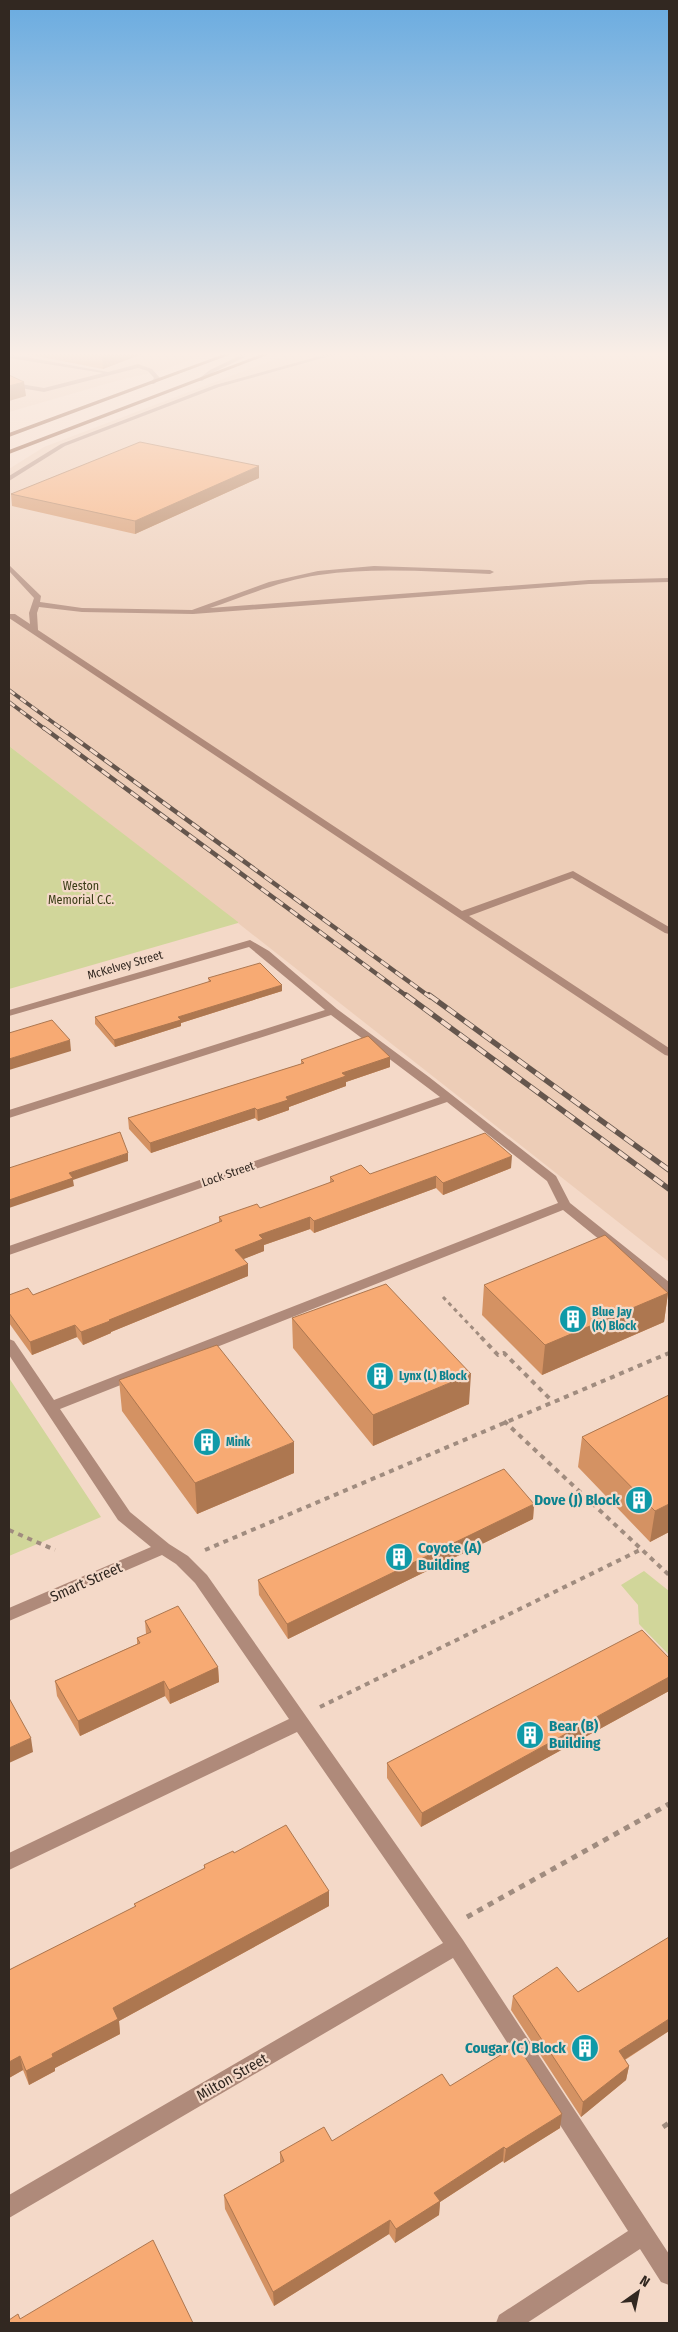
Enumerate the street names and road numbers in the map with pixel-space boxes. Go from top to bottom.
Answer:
street label: McKelvey Street [86,948,164,982]
street label: Lock Street [200,1158,256,1189]
street label: Smart Street [47,1558,125,1606]
street label: Milton Street [193,2049,271,2105]

